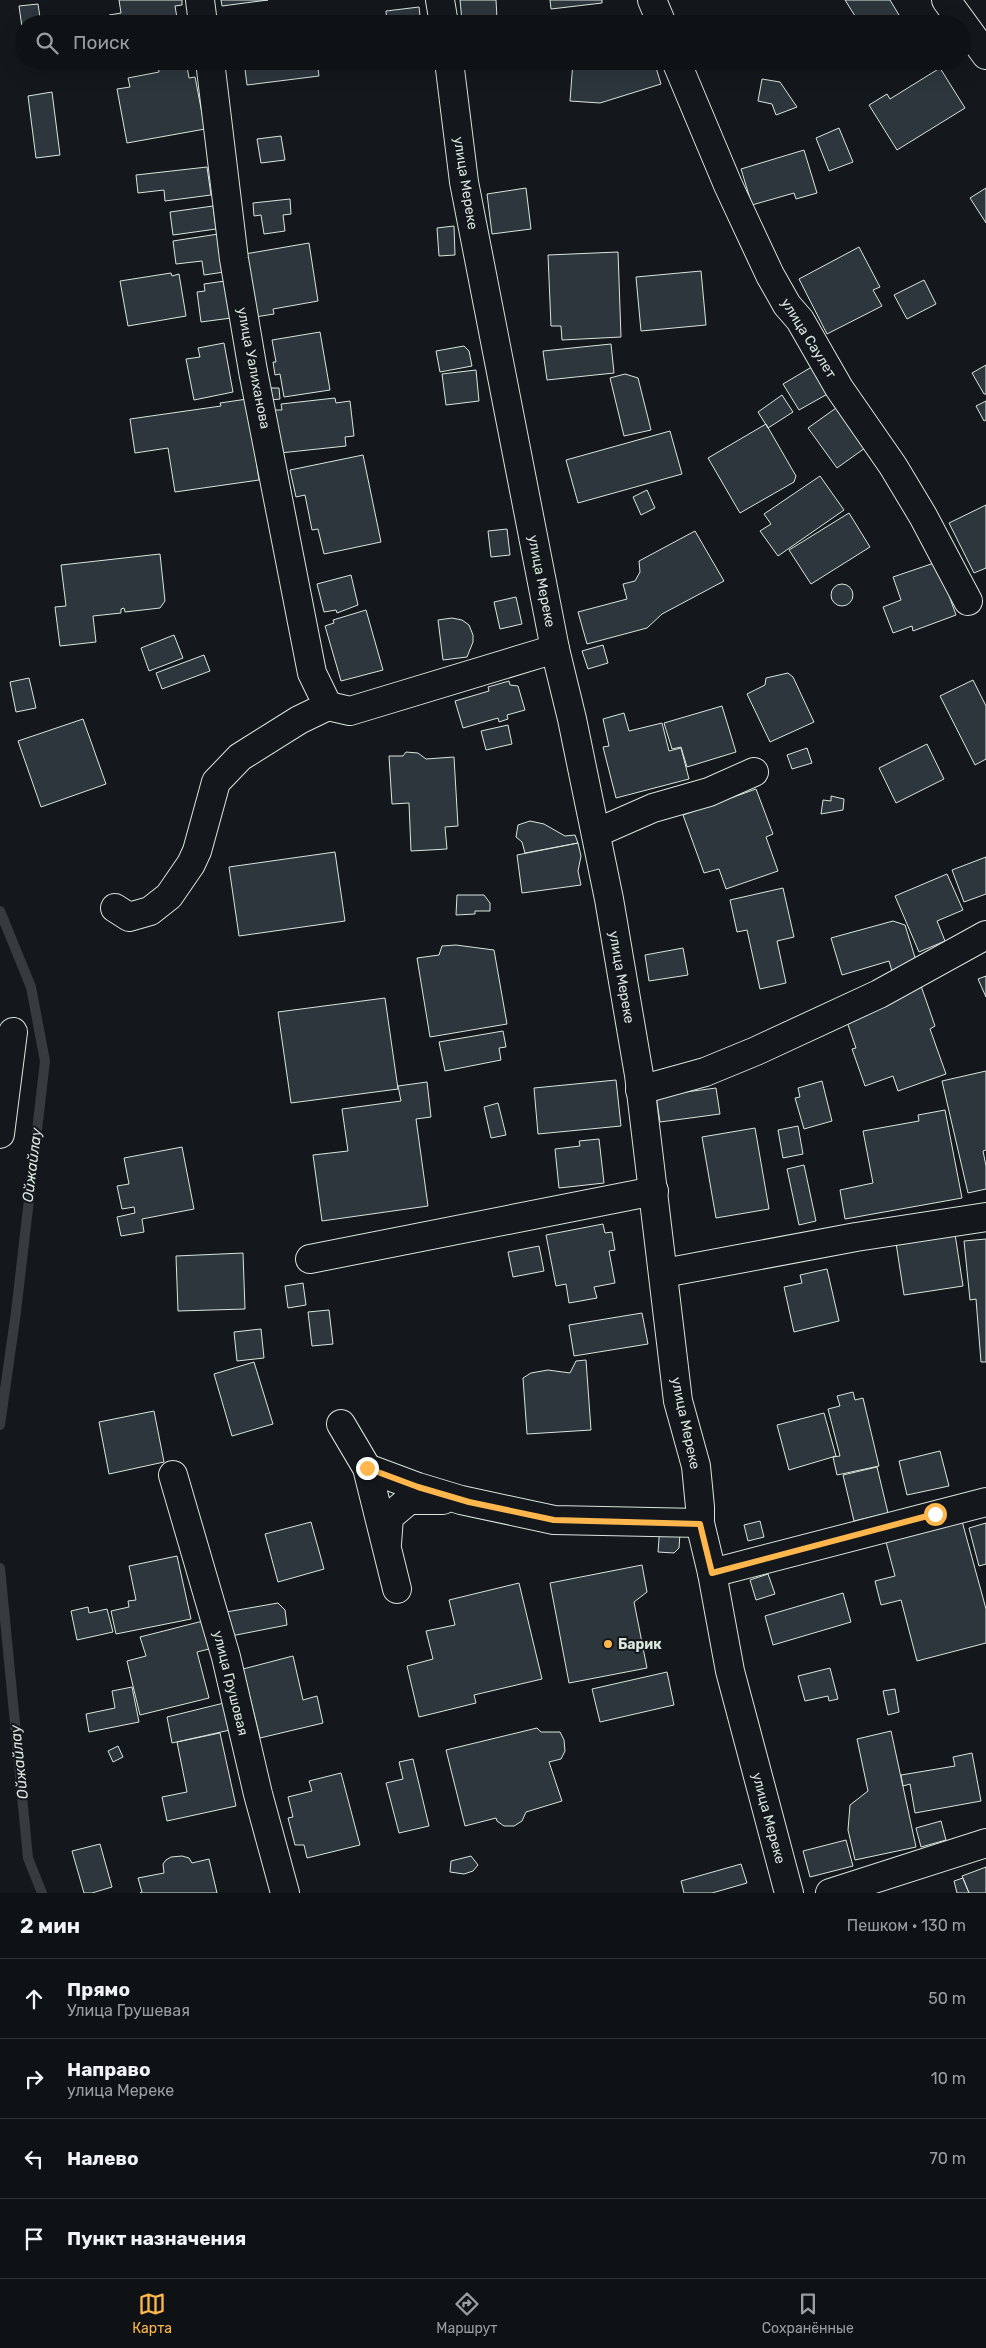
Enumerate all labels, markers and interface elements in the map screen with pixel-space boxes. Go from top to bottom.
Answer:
search box [15,15,971,70]
icon: search [33,29,61,57]
text: Поиск [73,31,130,54]
street label: улица Мереке [450,135,481,231]
street label: улица Саулет [777,295,840,381]
street label: улица Уалиханова [233,306,274,430]
street label: улица Мереке [524,533,559,629]
street label: улица Мереке [605,929,638,1025]
water label: Ойжайлау [19,1126,46,1203]
street label: улица Мереке [667,1375,704,1471]
route end [356,1457,379,1480]
route start [924,1503,947,1526]
street label: улица Грушовая [209,1629,252,1737]
place label: Барик [618,1636,662,1653]
marker: Барик [602,1638,614,1650]
water label: Ойжайлау [6,1723,32,1800]
street label: улица Мереке [748,1771,789,1866]
text: 2 мин [20,1913,80,1938]
text: Пешком · 130 m [847,1916,966,1935]
text: Прямо [67,1978,130,2001]
icon: ahead [20,1985,48,2013]
text: 50 m [928,1989,966,2008]
text: Улица Грушевая [67,2001,190,2020]
text: Направо [67,2058,151,2081]
icon: right [20,2065,48,2093]
text: 10 m [931,2069,966,2088]
text: улица Мереке [67,2081,174,2100]
icon: left [20,2145,48,2173]
text: Налево [67,2147,139,2170]
text: 70 m [929,2149,966,2168]
icon: arrive [20,2225,48,2253]
text: Пункт назначения [67,2227,246,2250]
tab: Карта [132,2290,172,2337]
tab: Маршрут [436,2290,497,2337]
tab: Сохранённые [762,2290,854,2337]

